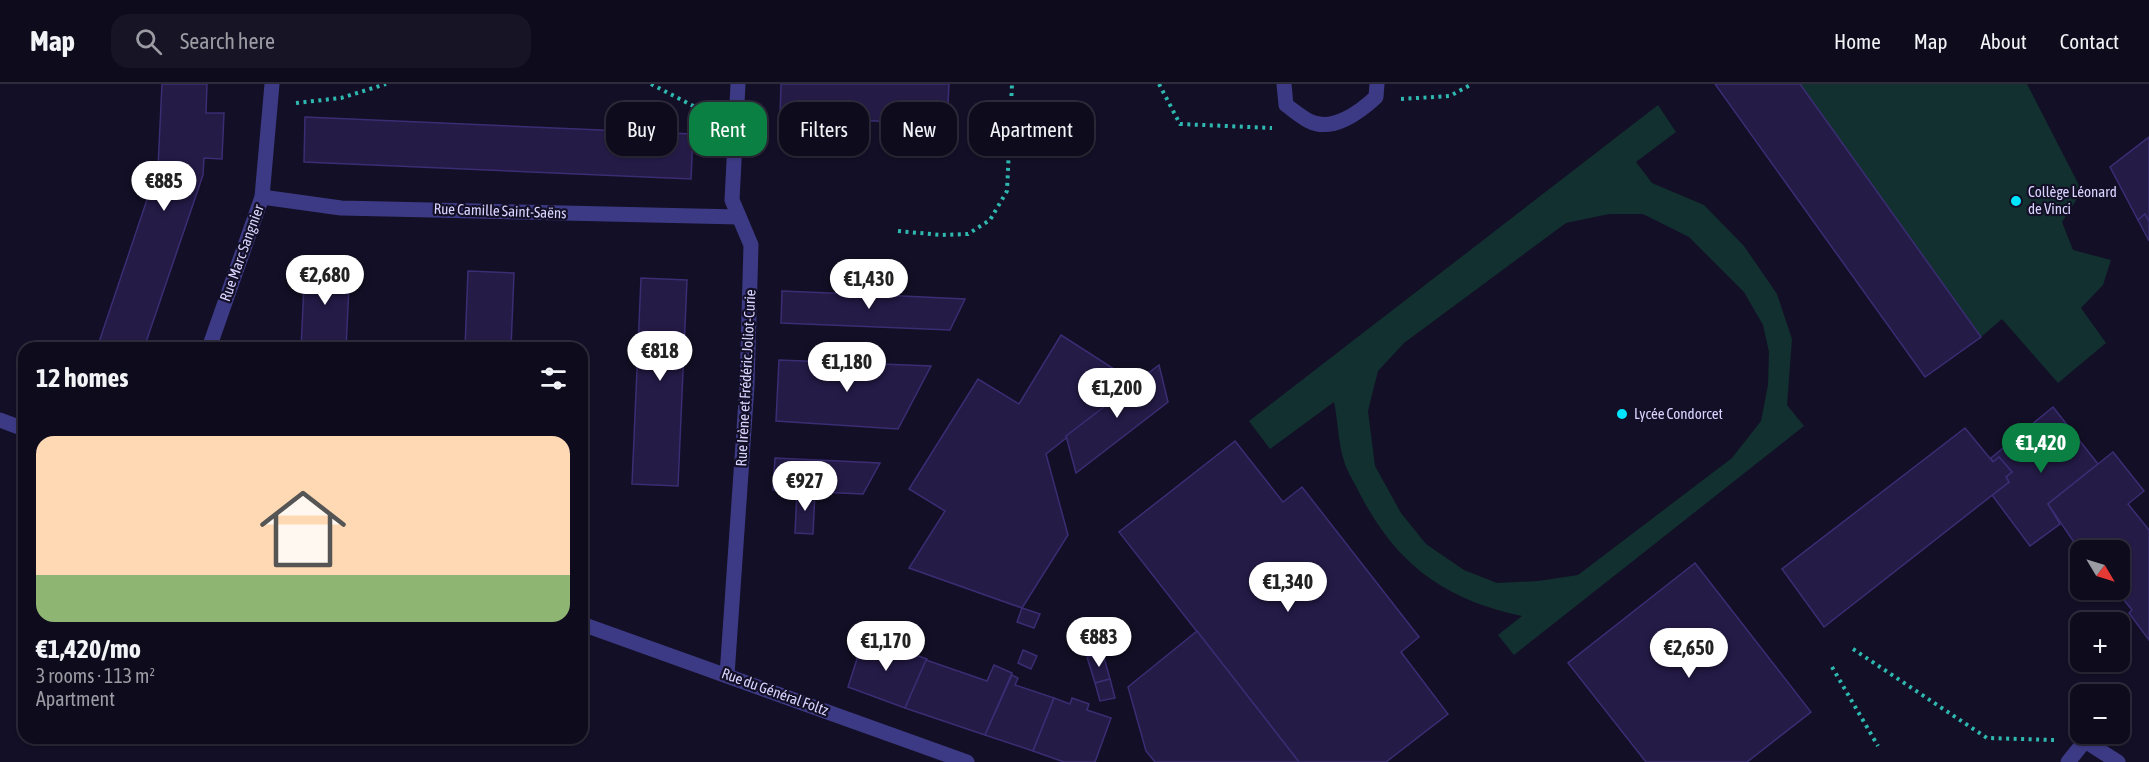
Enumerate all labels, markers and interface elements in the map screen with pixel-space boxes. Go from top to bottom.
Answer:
search box [111,14,531,68]
text: Map [30,25,75,57]
icon: search [132,25,165,58]
text: Search here [180,28,275,54]
text: Home [1834,29,1881,53]
text: Map [1914,29,1948,53]
text: About [1981,29,2027,53]
text: Contact [2060,29,2119,53]
chip: Buy [606,102,677,156]
chip: Rent [689,102,767,156]
chip: Filters [779,102,869,156]
chip: New [881,102,957,156]
chip: Apartment [969,102,1094,156]
pin: €885 [128,161,200,212]
text: €885 [145,169,183,192]
place label: Collège Léonard de Vinci [2028,183,2117,217]
marker: Collège Léonard de Vinci [2009,194,2023,208]
street label: Rue Camille Saint-Saëns [433,200,567,221]
street label: Rue Marc Sangnier [216,202,267,303]
pin: €2,680 [276,255,374,306]
pin: €1,430 [820,259,918,310]
text: €2,680 [300,263,350,286]
text: €1,430 [844,267,894,290]
street label: Rue Irène et Frédéric Joliot-Curie [732,289,759,467]
pin: €818 [624,331,696,382]
text: €818 [641,339,679,362]
pin: €1,180 [798,342,896,393]
text: €1,180 [822,350,872,373]
icon: filters [537,362,570,395]
text: 12 homes [36,363,129,393]
pin: €1,200 [1068,368,1166,419]
text: €1,200 [1092,376,1142,399]
place label: Lycée Condorcet [1634,405,1723,422]
marker: Lycée Condorcet [1615,407,1629,421]
pin: €1,420 [1992,423,2090,474]
text: €1,420 [2016,431,2066,454]
pin: €927 [769,461,841,512]
text: €927 [786,469,824,492]
icon: home [249,475,357,583]
north arrow [2070,540,2130,600]
map controls [2070,540,2130,744]
pin: €1,340 [1239,562,1337,613]
text: €1,340 [1263,570,1313,593]
button: + [2070,612,2130,672]
pin: €883 [1063,617,1135,668]
pin: €1,170 [837,621,935,672]
text: €883 [1080,625,1118,648]
pin: €2,650 [1640,628,1738,679]
text: €1,170 [861,629,911,652]
text: €1,420/mo [36,634,141,664]
text: €2,650 [1664,636,1714,659]
text: 3 rooms · 113 m² [36,664,155,687]
street label: Rue du Général Foltz [719,664,831,719]
button: − [2070,684,2130,744]
text: Apartment [36,687,115,710]

